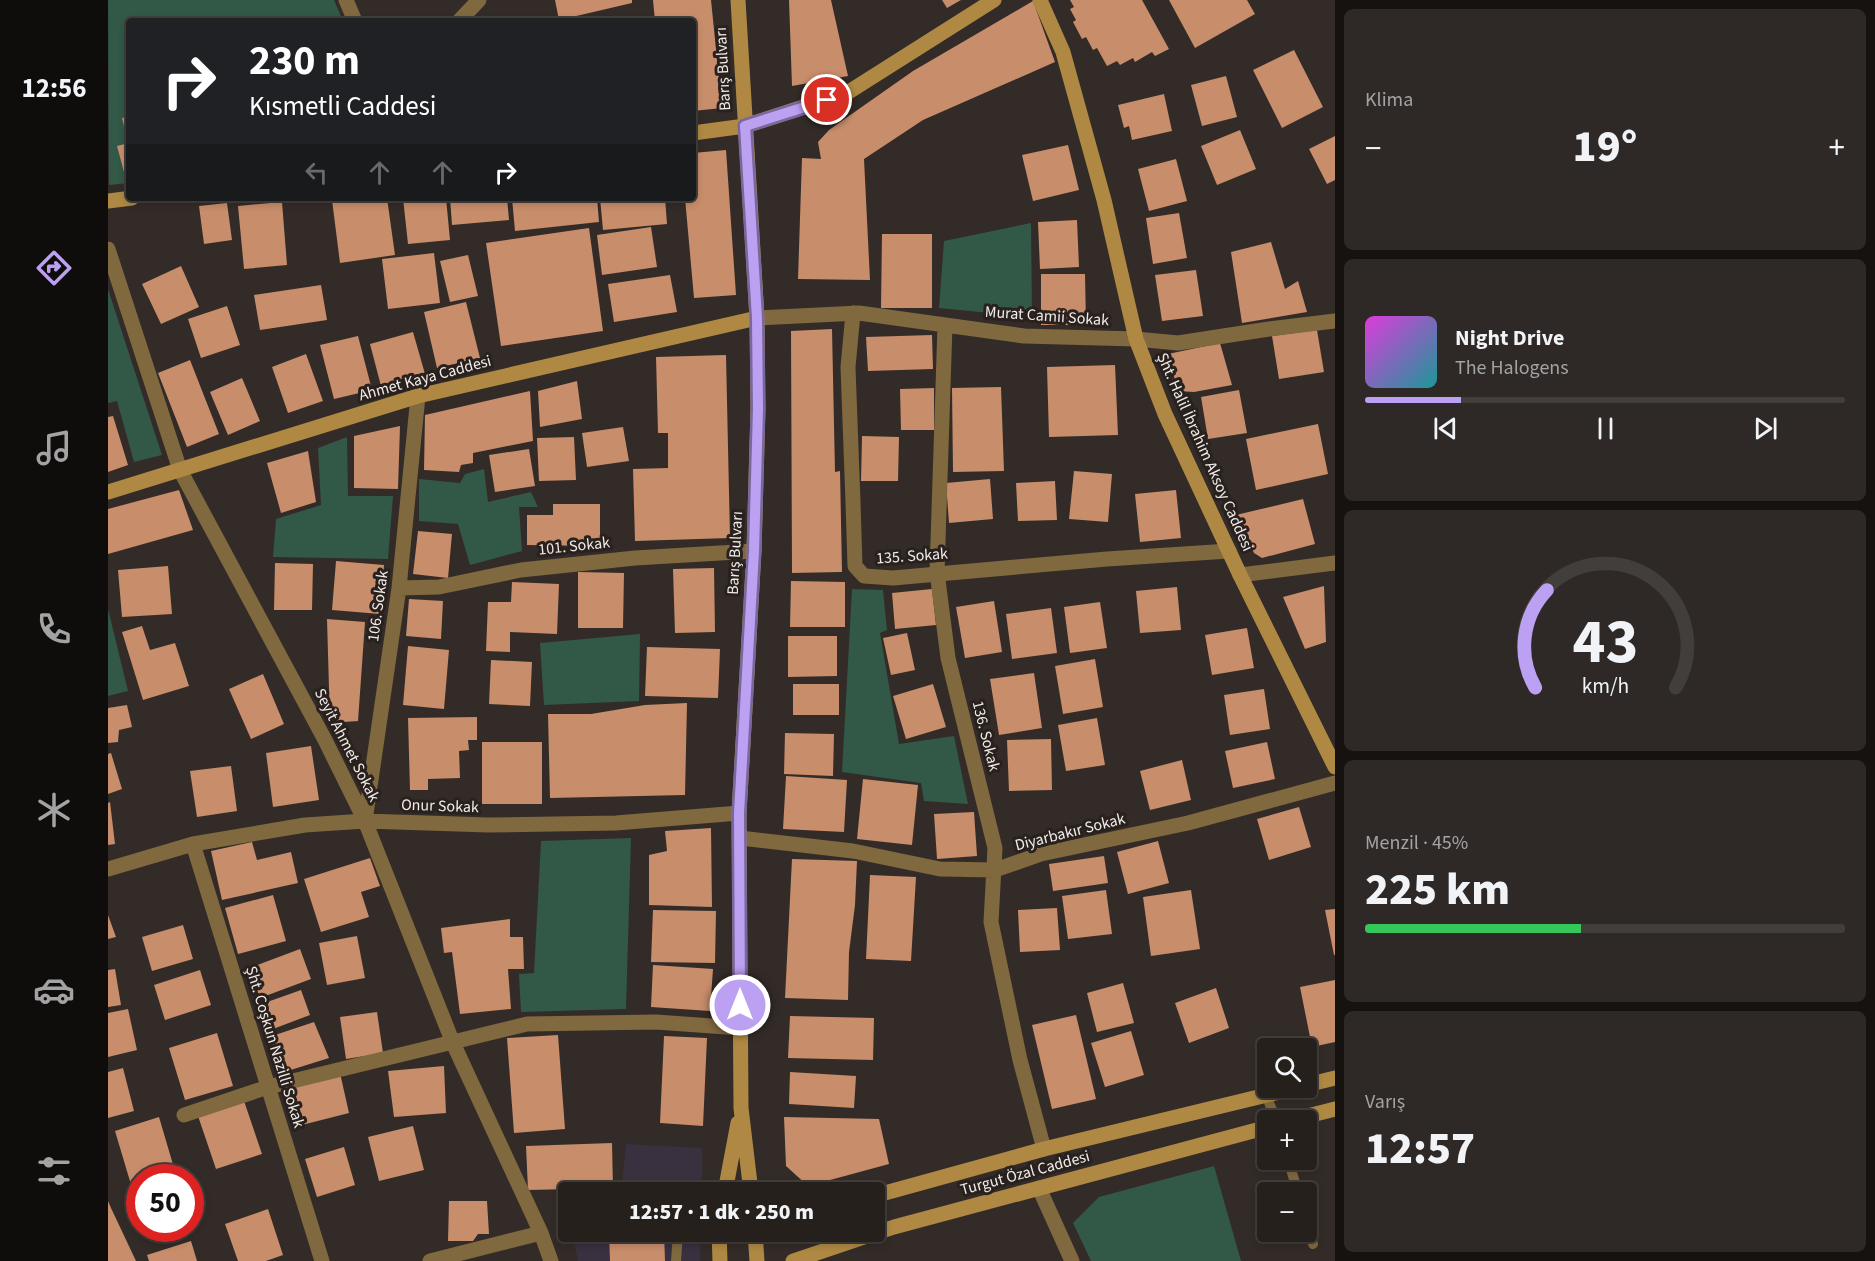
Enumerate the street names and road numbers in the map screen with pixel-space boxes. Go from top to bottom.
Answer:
street label: Barış Bulvarı [710,27,736,111]
street label: Murat Camii Sokak [984,301,1110,331]
street label: Şht. Halil İbrahim Aksoy Caddesi [1151,349,1259,555]
street label: Ahmet Kaya Caddesi [356,350,494,406]
street label: Barış Bulvarı [722,511,748,595]
street label: 101. Sokak [537,531,611,561]
street label: 135. Sokak [875,543,949,569]
street label: 106. Sokak [362,569,394,643]
street label: Seyit Ahmet Sokak [309,684,385,806]
street label: 136. Sokak [967,698,1005,774]
street label: Onur Sokak [401,794,479,818]
street label: Diyarbakır Sokak [1013,808,1127,856]
street label: Şht. Coşkun Nazilli Sokak [240,963,310,1131]
street label: Turgut Özal Caddesi [958,1145,1092,1201]

